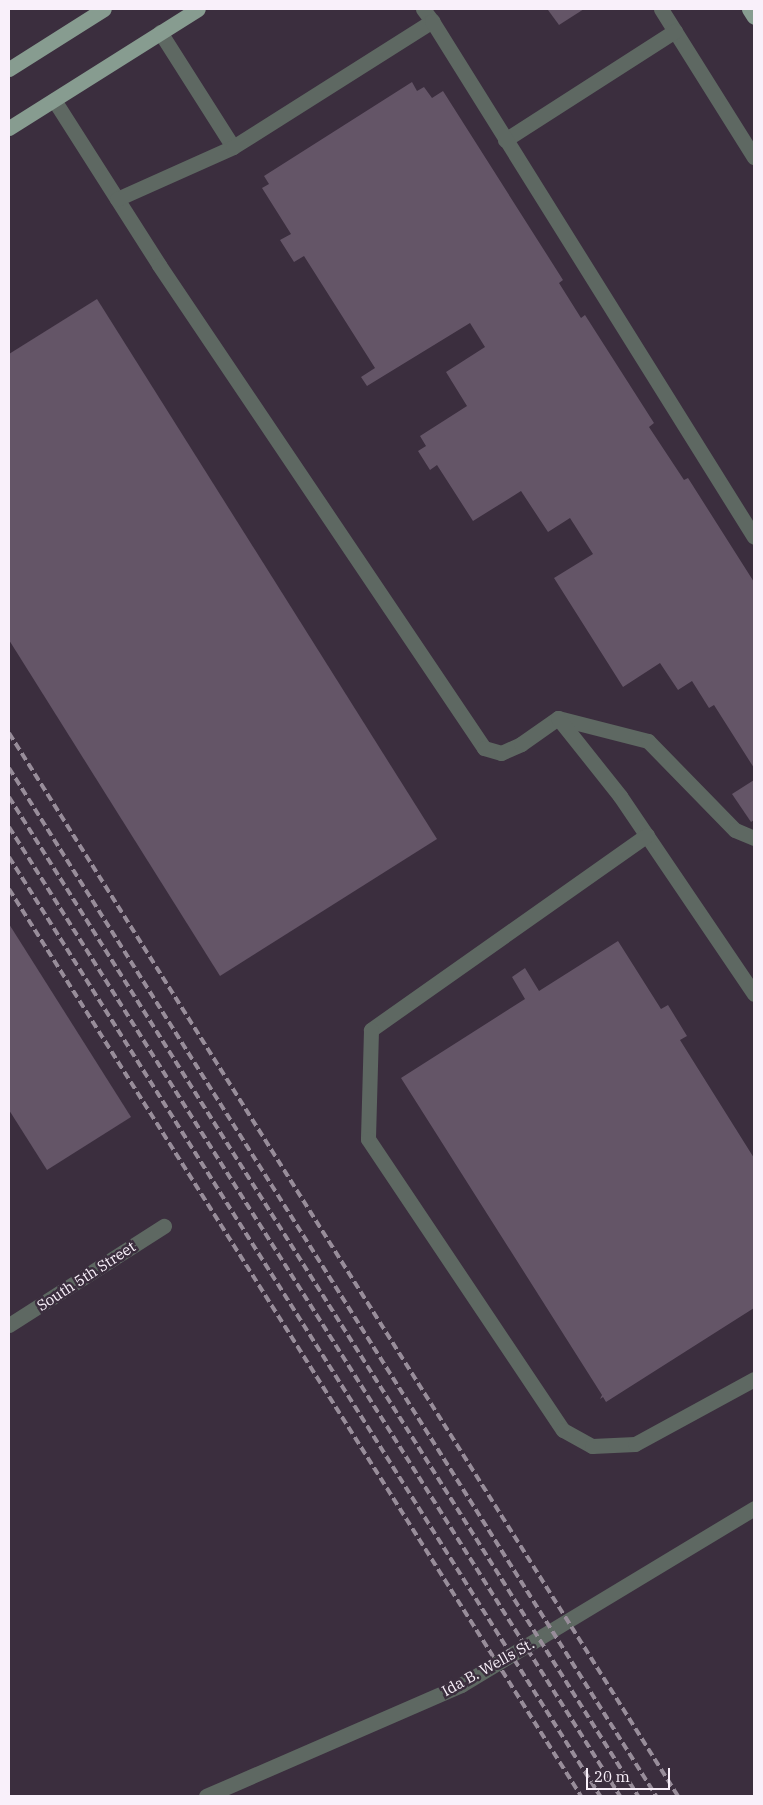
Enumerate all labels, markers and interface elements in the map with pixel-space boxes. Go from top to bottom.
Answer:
street label: South 5th Street [33,1237,139,1315]
street label: Ida B. Wells St. [439,1634,537,1700]
scale bar [588,1758,672,1790]
text: 20 m [594,1767,630,1786]

